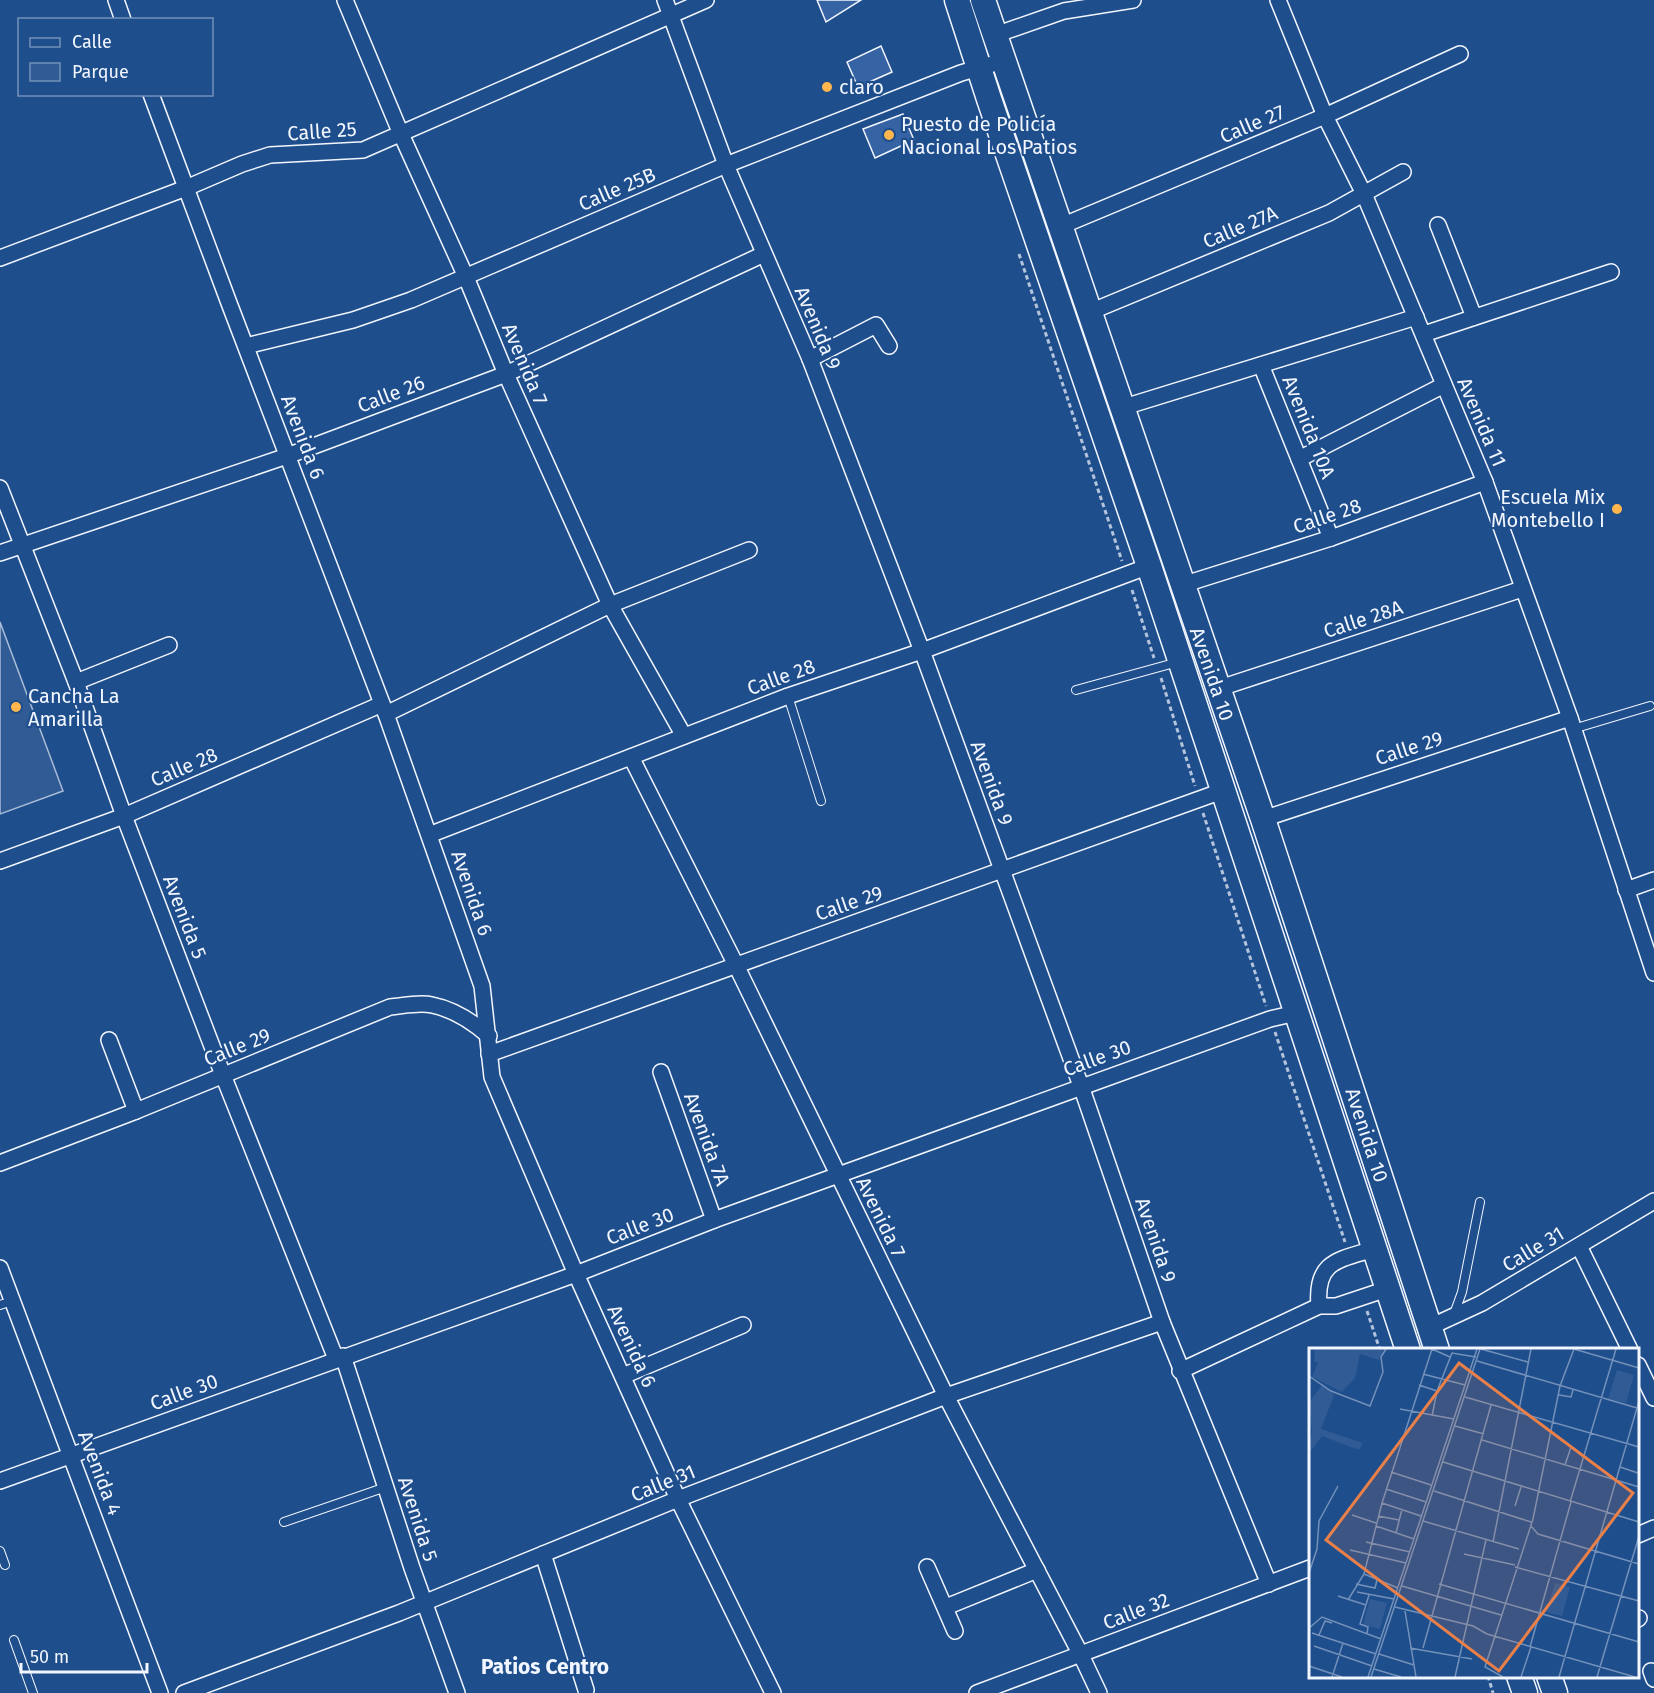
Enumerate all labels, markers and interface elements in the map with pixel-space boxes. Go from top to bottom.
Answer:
legend [18,18,213,96]
text: Calle [72,31,112,53]
text: Parque [72,61,129,83]
place label: claro [839,75,884,99]
marker: claro [820,80,834,94]
street label: Calle 27 [1216,100,1288,148]
place label: Puesto de Policía Nacional Los Patios [901,112,1077,159]
street label: Calle 25 [287,117,357,145]
marker: Puesto de Policía Nacional Los Patios [882,128,896,142]
street label: Calle 25B [575,162,659,216]
street label: Calle 27A [1199,200,1282,253]
street label: Avenida 9 [790,283,846,373]
street label: Avenida 7 [497,319,553,409]
street label: Calle 26 [354,370,428,418]
street label: Avenida 10A [1277,372,1341,482]
street label: Avenida 11 [1452,374,1512,470]
street label: Avenida 6 [276,391,330,483]
place label: Escuela Mix Montebello I [1491,485,1605,532]
street label: Calle 28 [1290,493,1364,539]
marker: Escuela Mix Montebello I [1610,502,1624,516]
street label: Calle 28A [1320,595,1406,643]
street label: Avenida 10 [1185,624,1239,724]
street label: Calle 28 [744,654,818,700]
place label: Cancha La Amarilla [28,684,120,731]
marker: Cancha La Amarilla [9,700,23,714]
street label: Calle 29 [1372,726,1446,770]
street label: Avenida 9 [966,737,1018,829]
street label: Calle 28 [147,742,221,792]
street label: Avenida 6 [446,847,498,939]
street label: Avenida 5 [158,872,212,962]
street label: Calle 29 [812,880,886,926]
street label: Calle 29 [200,1023,274,1071]
street label: Calle 30 [1060,1035,1134,1081]
street label: Avenida 10 [1341,1085,1393,1185]
street label: Avenida 7A [679,1089,735,1189]
street label: Avenida 7 [851,1173,911,1261]
street label: Avenida 9 [1130,1194,1182,1286]
street label: Calle 30 [603,1202,677,1250]
street label: Calle 31 [1498,1221,1568,1277]
street label: Avenida 6 [602,1301,662,1391]
inset map [1309,1348,1639,1678]
street label: Calle 30 [147,1369,221,1415]
street label: Avenida 4 [73,1427,127,1519]
street label: Calle 31 [627,1459,699,1507]
street label: Avenida 5 [393,1474,443,1564]
street label: Calle 32 [1099,1587,1173,1635]
scale bar [21,1636,147,1674]
text: 50 m [30,1646,69,1668]
district label: Patios Centro [481,1654,609,1680]

